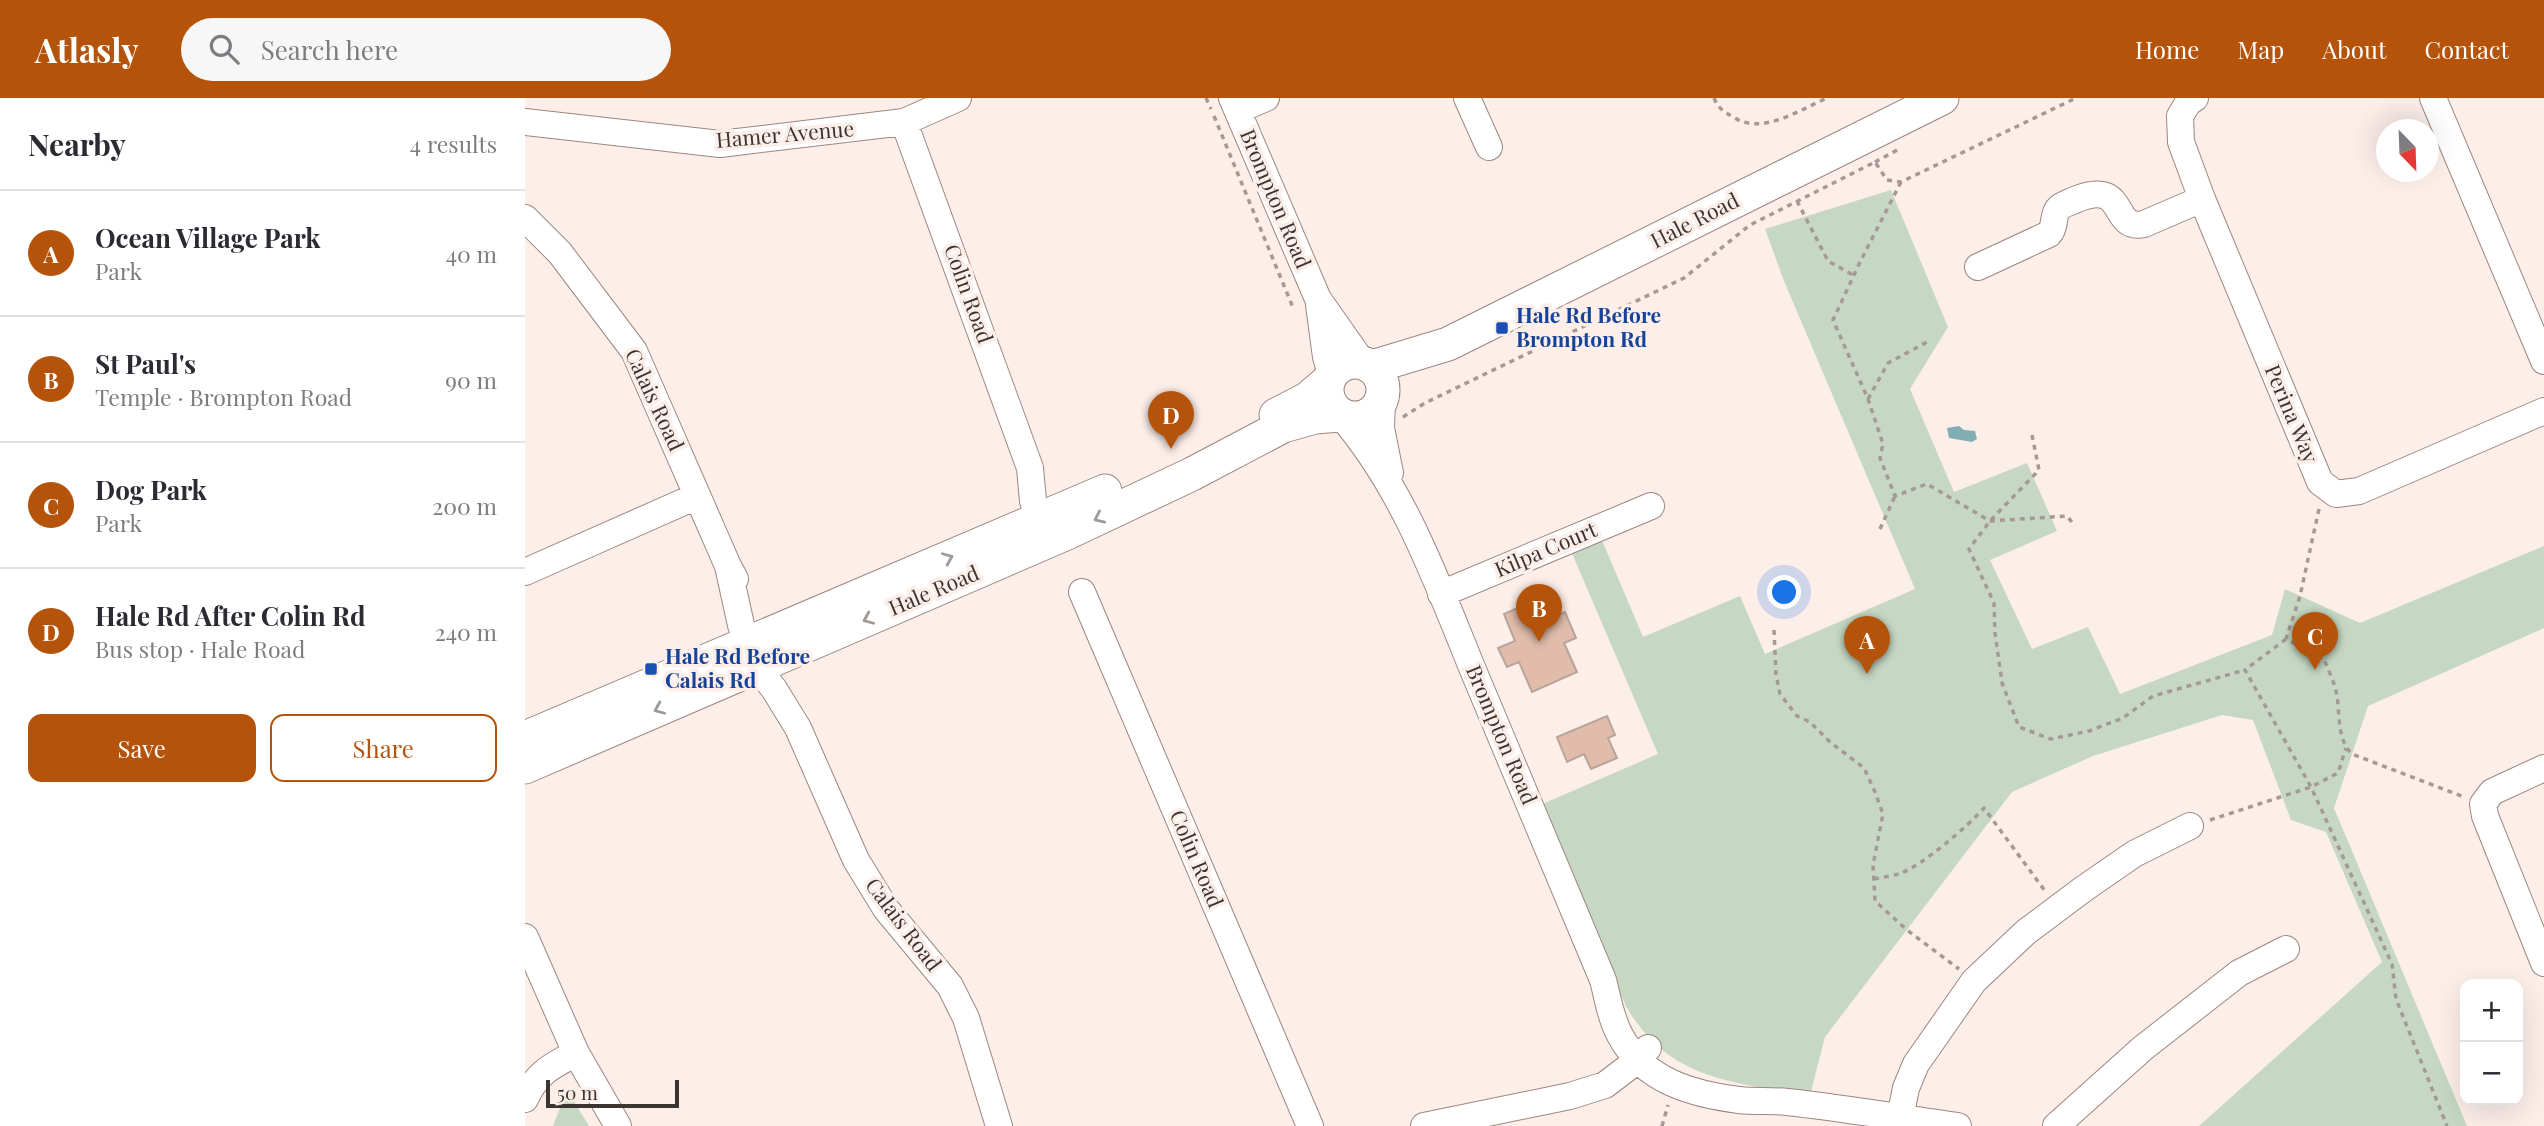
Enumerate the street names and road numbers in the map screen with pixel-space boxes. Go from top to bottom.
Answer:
street label: Hamer Avenue [715,113,855,153]
street label: Brompton Road [1235,124,1319,272]
street label: Hale Road [1645,185,1743,253]
street label: Colin Road [939,240,1001,347]
street label: Calais Road [620,343,692,455]
street label: Perina Way [2260,360,2326,467]
street label: Kilpa Court [1490,514,1601,582]
street label: Hale Road [884,558,983,621]
street label: Brompton Road [1461,660,1545,808]
street label: Colin Road [1165,805,1231,911]
street label: Calais Road [860,871,949,976]

